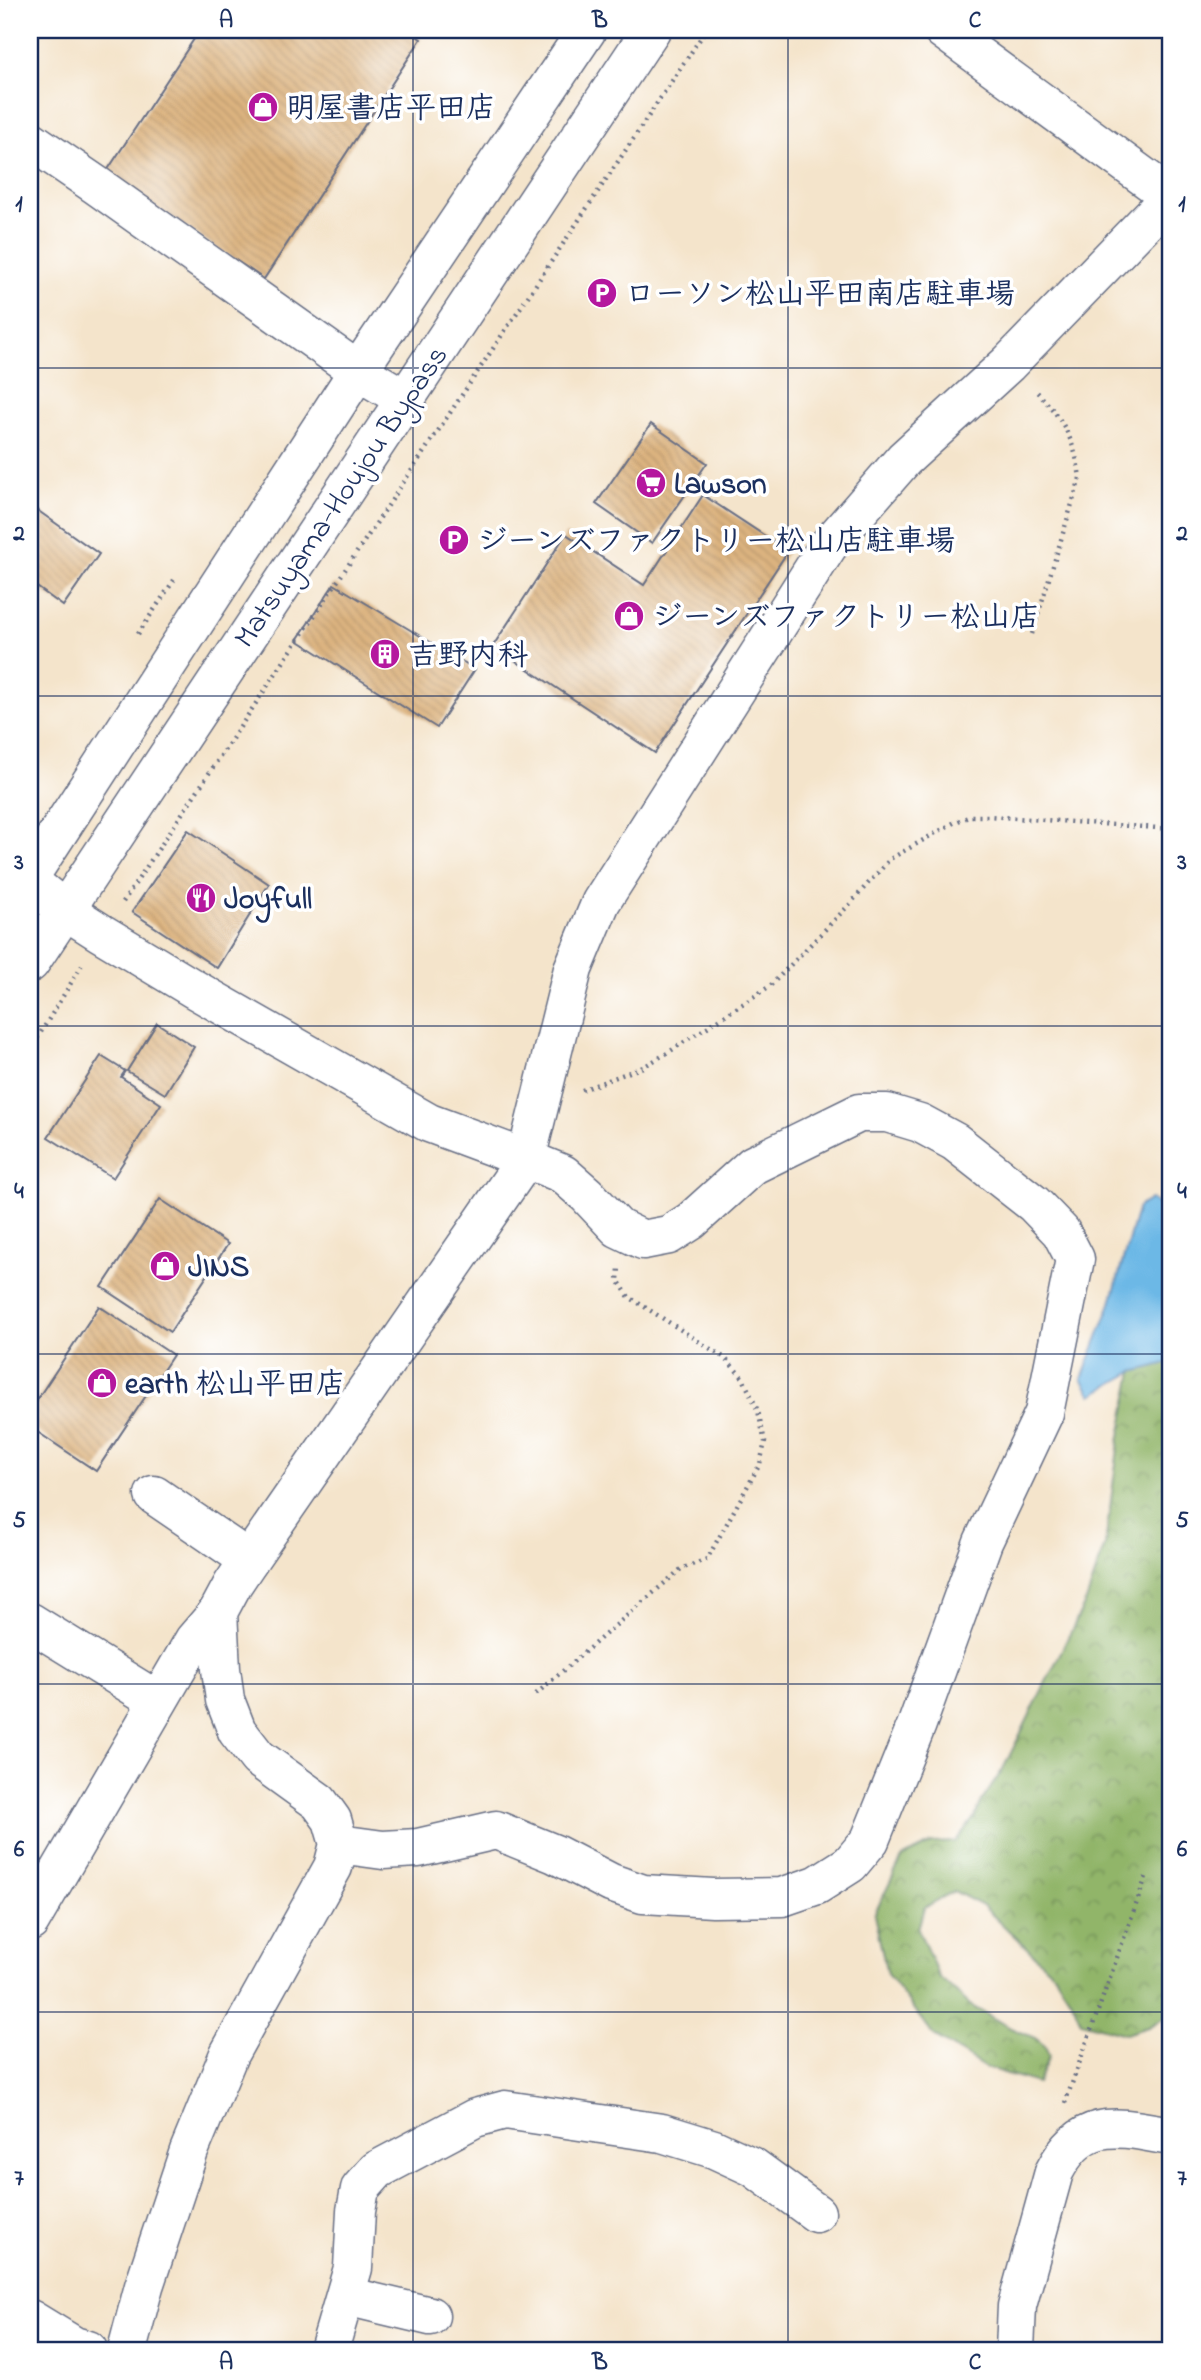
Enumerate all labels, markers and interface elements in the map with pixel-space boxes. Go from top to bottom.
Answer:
text: A [219,5,233,38]
text: B [591,5,608,38]
text: C [969,5,982,38]
place label: 明屋書店平田店 [286,88,496,132]
shop icon: 明屋書店平田店 [246,90,280,124]
text: 1 [15,189,23,222]
text: 1 [1178,189,1186,222]
place label: ローソン松山平田南店駐車場 [625,274,1015,318]
parking icon: ローソン松山平田南店駐車場 [585,276,619,310]
street label: Matsuyama-Houjou Bypass [225,338,460,658]
place label: Lawson [674,464,767,508]
supermarket icon: Lawson [634,466,668,500]
text: 2 [12,518,25,551]
text: 2 [1175,518,1188,551]
place label: ジーンズファクトリー松山店駐車場 [477,521,955,565]
parking icon: ジーンズファクトリー松山店駐車場 [437,523,471,557]
place label: ジーンズファクトリー松山店 [652,597,1040,641]
shop icon: ジーンズファクトリー松山店 [612,599,646,633]
place label: 吉野内科 [408,635,528,679]
building icon: 吉野内科 [368,637,402,671]
text: 3 [13,847,24,880]
text: 3 [1176,847,1187,880]
place label: Joyfull [224,879,312,923]
restaurant icon: Joyfull [184,881,218,915]
text: 4 [14,1176,24,1209]
text: 4 [1177,1176,1187,1209]
place label: JINS [188,1247,249,1291]
shop icon: JINS [148,1249,182,1283]
place label: earth 松山平田店 [125,1364,346,1408]
shop icon: earth 松山平田店 [85,1366,119,1400]
text: 5 [12,1505,26,1538]
text: 5 [1175,1505,1189,1538]
text: 6 [14,1834,25,1867]
text: 6 [1177,1834,1188,1867]
text: 7 [14,2163,24,2196]
text: 7 [1177,2163,1187,2196]
text: A [219,2347,233,2380]
text: B [591,2347,608,2380]
text: C [969,2347,982,2380]

